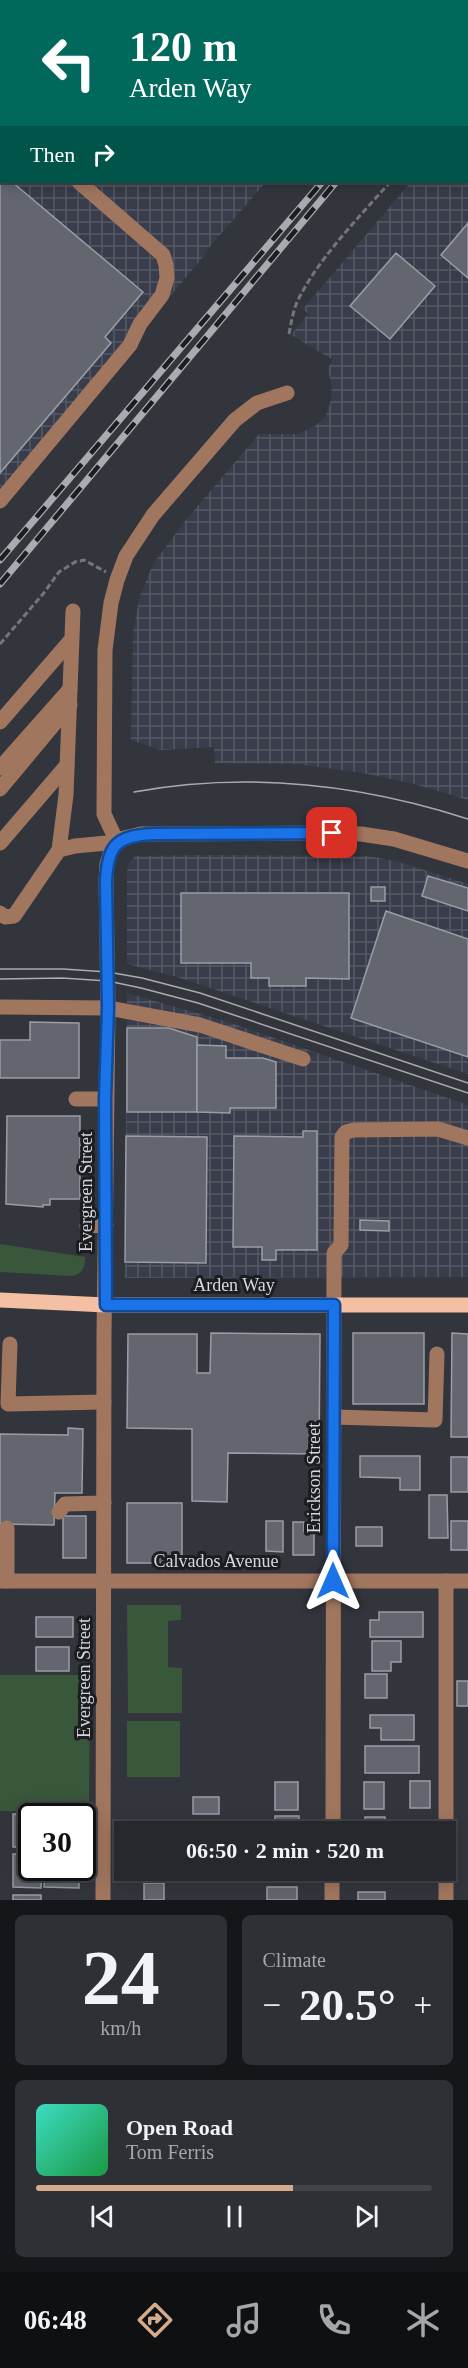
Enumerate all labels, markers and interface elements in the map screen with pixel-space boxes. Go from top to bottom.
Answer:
icon: left [30,24,108,102]
text: 120 m [129,24,238,70]
text: Arden Way [129,73,252,103]
icon: right [87,138,120,171]
text: Then [30,142,75,167]
pin [306,807,357,858]
icon: arrive [315,816,348,849]
street label: Evergreen Street [76,1132,96,1252]
street label: Arden Way [193,1275,275,1295]
street label: Erickson Street [304,1423,324,1533]
position arrow [301,1549,365,1613]
street label: Calvados Avenue [153,1551,279,1571]
street label: Evergreen Street [74,1618,94,1738]
speed limit sign: 30 [18,1803,96,1881]
text: 06:50 · 2 min · 520 m [186,1838,384,1863]
text: 24 [82,1934,160,2021]
text: Climate [263,1949,326,1971]
text: 20.5° [299,1980,396,2030]
text: − [263,1987,281,2023]
text: + [413,1987,432,2023]
text: km/h [100,2017,141,2039]
text: Open Road [126,2115,233,2140]
text: Tom Ferris [126,2141,214,2163]
icon: previous [86,2200,119,2233]
icon: pause [218,2200,251,2233]
icon: next [350,2200,383,2233]
icon: directions [134,2299,176,2341]
icon: music [223,2299,265,2341]
icon: phone [313,2299,355,2341]
icon: climate [402,2299,444,2341]
text: 06:48 [24,2305,87,2335]

